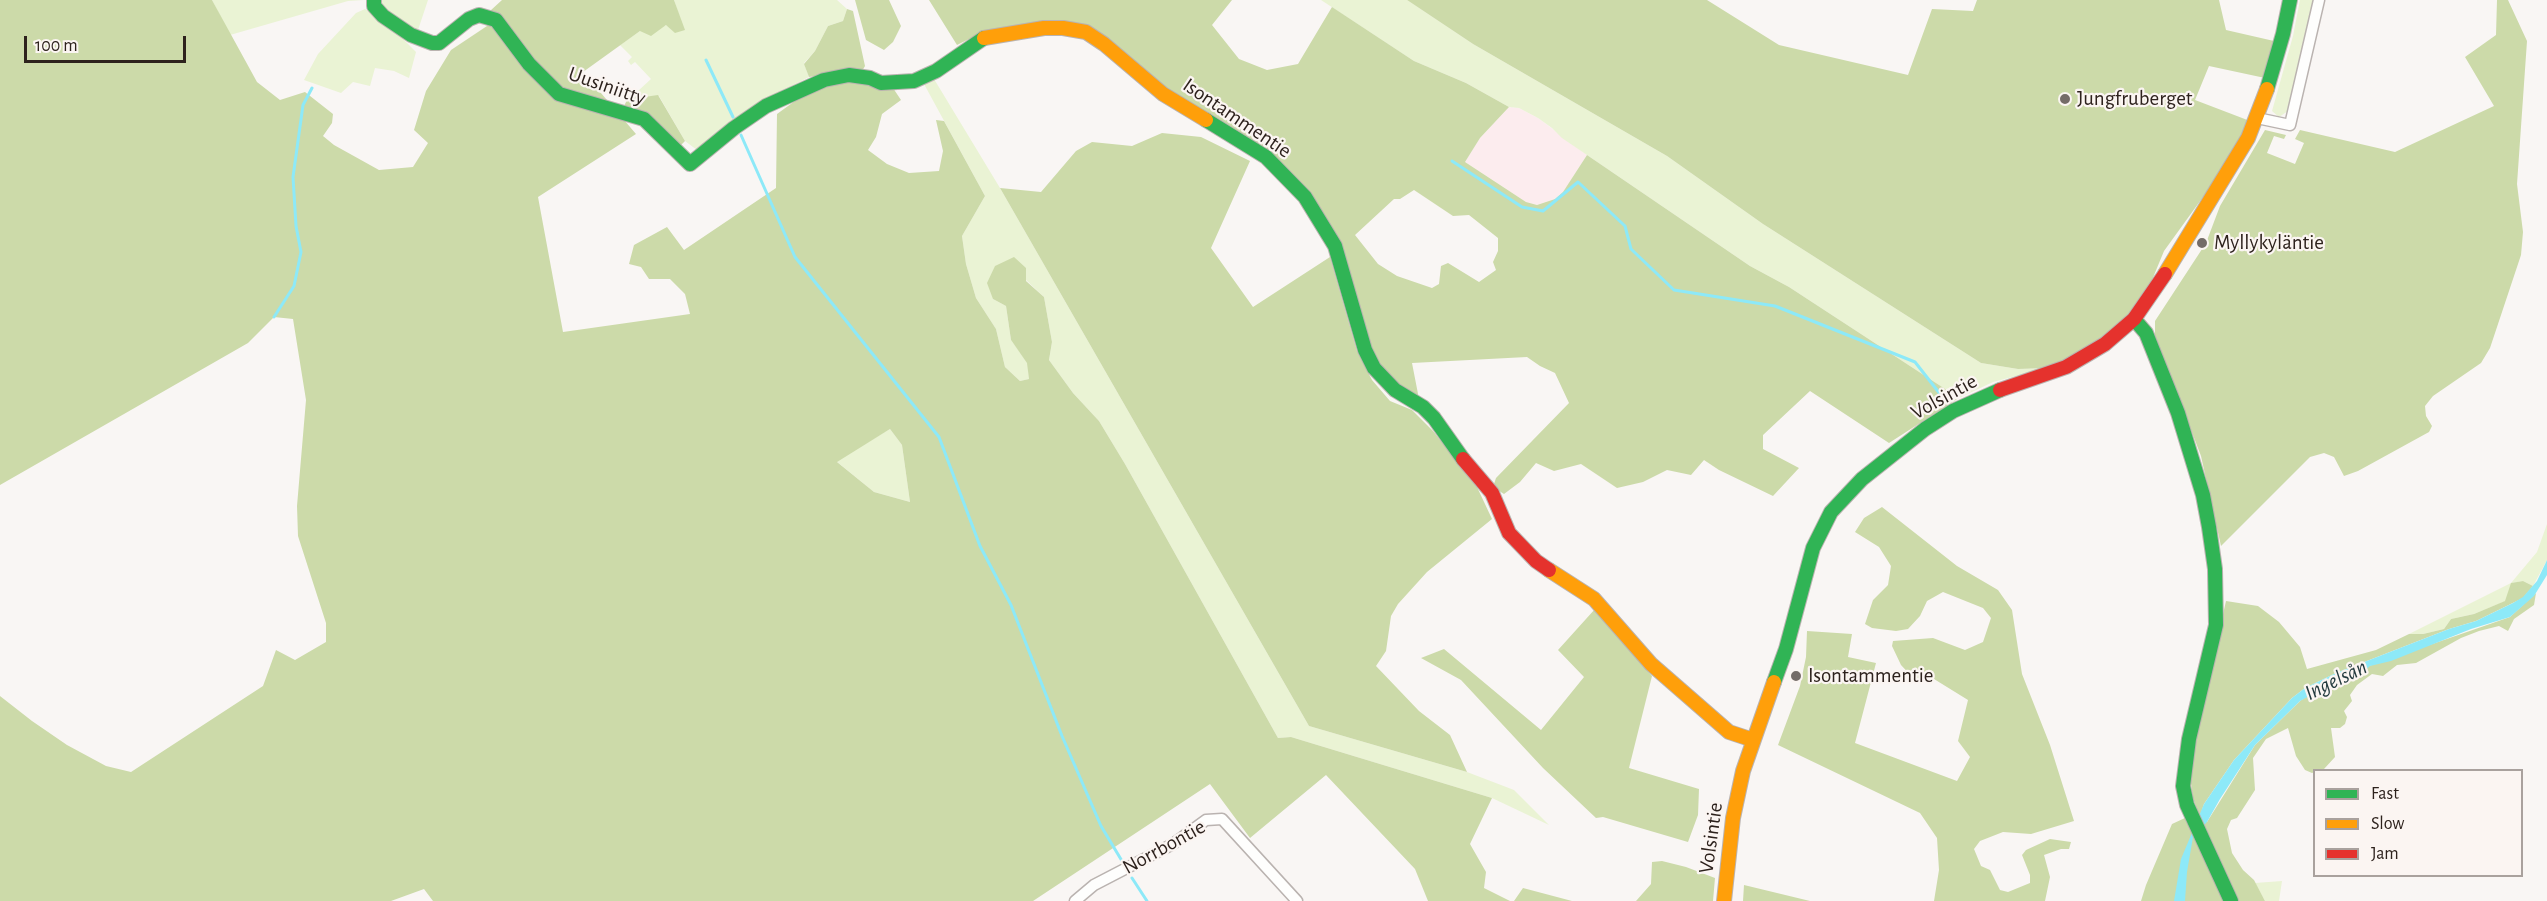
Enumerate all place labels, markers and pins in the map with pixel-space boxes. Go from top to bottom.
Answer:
place label: Jungfruberget [2077,86,2193,112]
marker: Jungfruberget [2058,92,2072,106]
place label: Myllykyläntie [2214,230,2324,256]
marker: Myllykyläntie [2195,236,2209,250]
place label: Isontammentie [1808,663,1933,689]
marker: Isontammentie [1789,669,1803,683]

